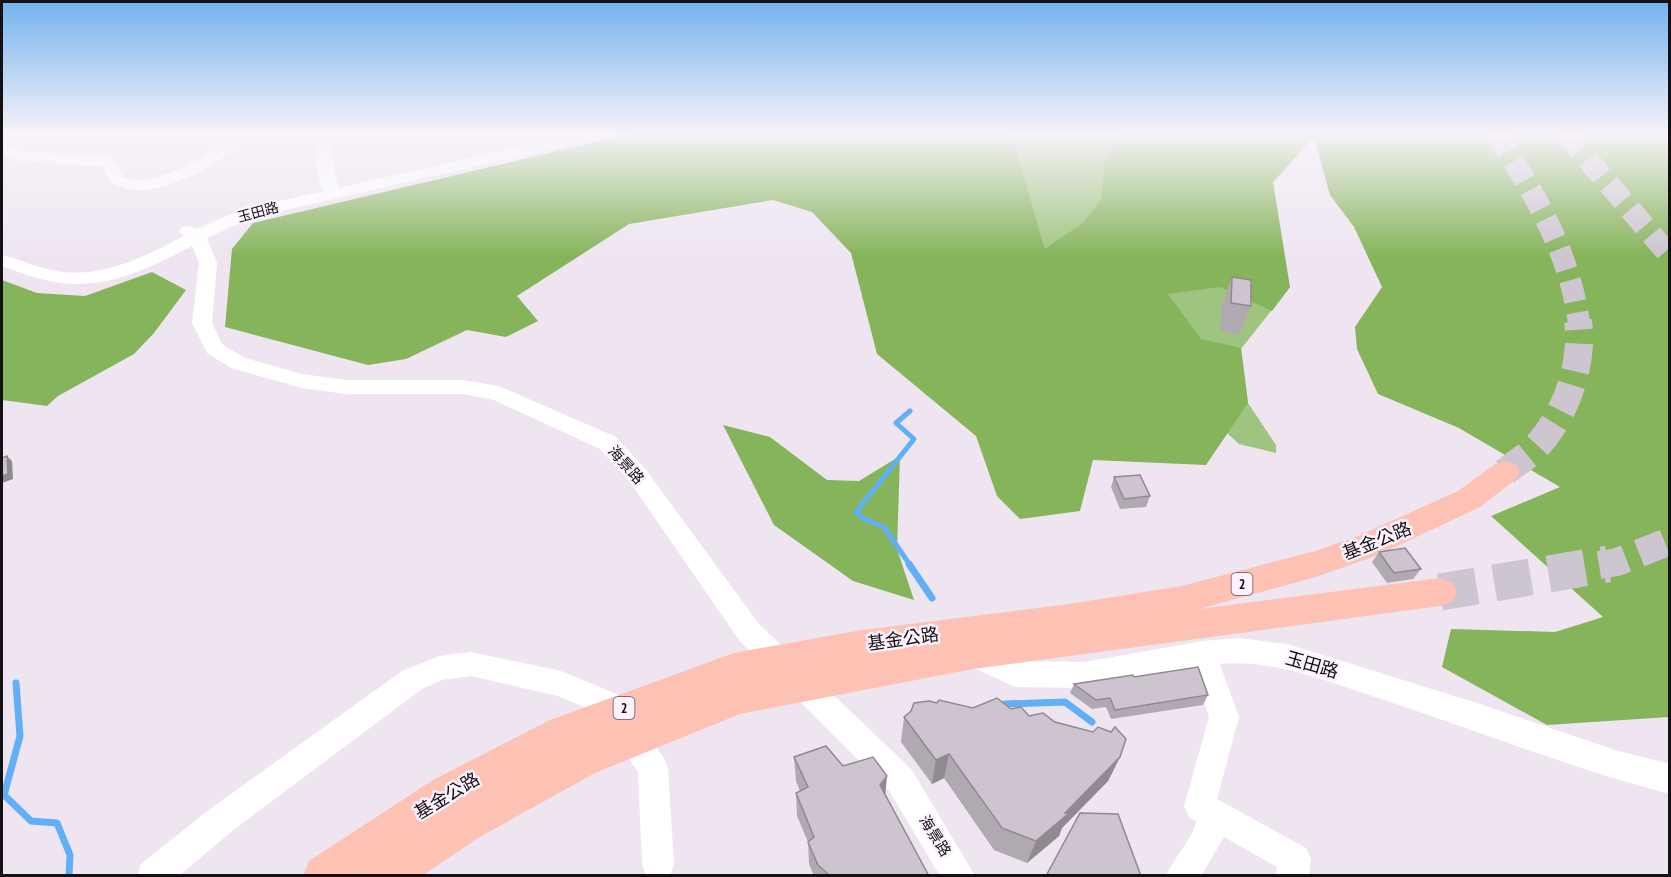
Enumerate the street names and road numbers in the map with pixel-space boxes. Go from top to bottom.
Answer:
street label: 玉田路 [235,198,281,226]
street label: 海景路 [604,442,648,488]
street label: 基金公路 [1339,516,1414,565]
road number: 2 [1232,573,1252,595]
street label: 基金公路 [866,622,940,655]
street label: 玉田路 [1283,646,1341,683]
road number: 2 [614,697,634,719]
street label: 基金公路 [410,767,484,824]
street label: 海景路 [915,812,955,860]

